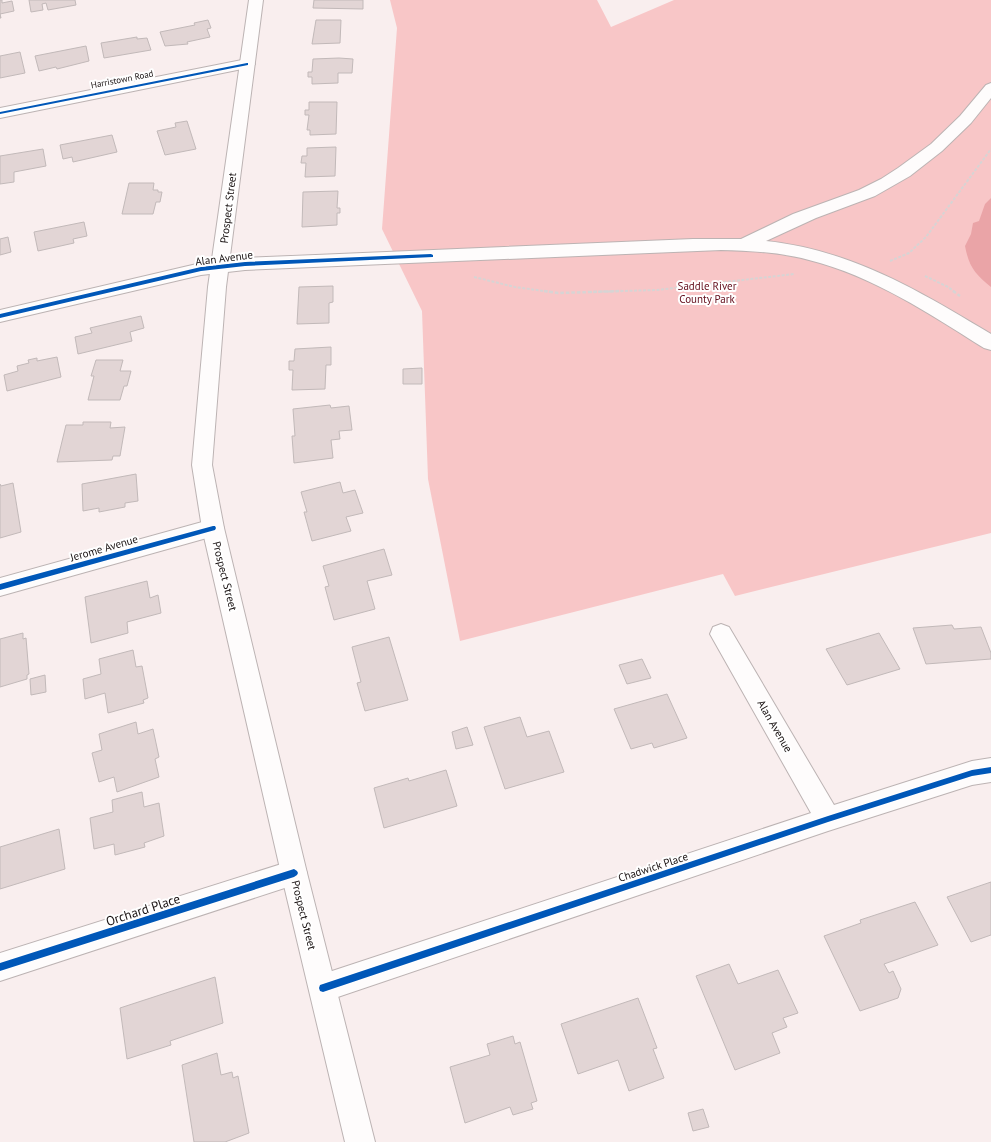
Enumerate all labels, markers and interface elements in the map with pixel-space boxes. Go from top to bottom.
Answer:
street label: Harristown Road [90,68,154,90]
street label: Prospect Street [217,172,239,244]
street label: Alan Avenue [194,247,254,268]
park label: Saddle River County Park [678,279,737,306]
street label: Jerome Avenue [68,532,140,565]
street label: Prospect Street [210,540,240,612]
street label: Alan Avenue [754,697,796,755]
street label: Chadwick Place [616,849,690,885]
street label: Prospect Street [289,879,319,951]
street label: Orchard Place [104,890,182,930]

